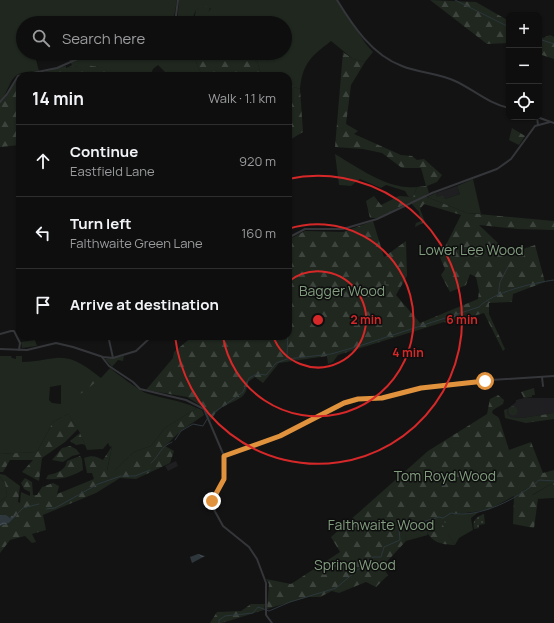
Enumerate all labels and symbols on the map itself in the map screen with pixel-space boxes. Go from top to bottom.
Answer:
park label: Lower Lee Wood [418,240,524,259]
park label: Bagger Wood [299,281,385,300]
text: 2 min [350,311,382,328]
text: 6 min [446,311,478,328]
centre of rings [311,313,325,327]
text: 4 min [392,344,424,361]
route start [476,372,494,390]
park label: Tom Royd Wood [394,466,496,485]
route end [203,492,221,510]
park label: Falthwaite Wood [328,515,434,534]
park label: Spring Wood [314,555,396,574]

